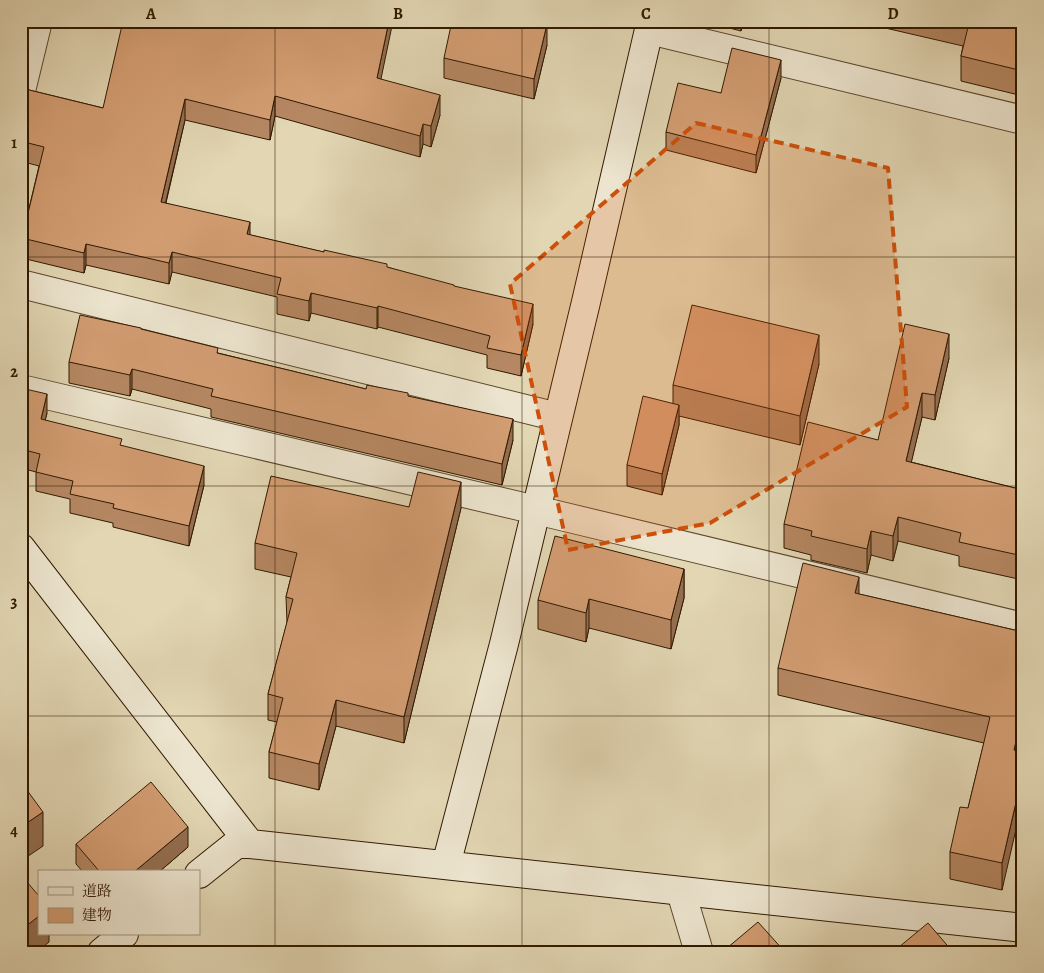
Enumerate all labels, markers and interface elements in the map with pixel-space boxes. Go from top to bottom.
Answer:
text: A [145,3,157,25]
text: B [393,3,403,25]
text: C [641,3,651,25]
text: D [887,3,899,25]
text: 1 [11,132,17,154]
text: 2 [10,361,18,383]
text: 3 [11,591,18,613]
text: 4 [10,820,18,842]
legend [38,870,200,936]
text: 道路 [82,881,112,901]
text: 建物 [82,905,112,925]

